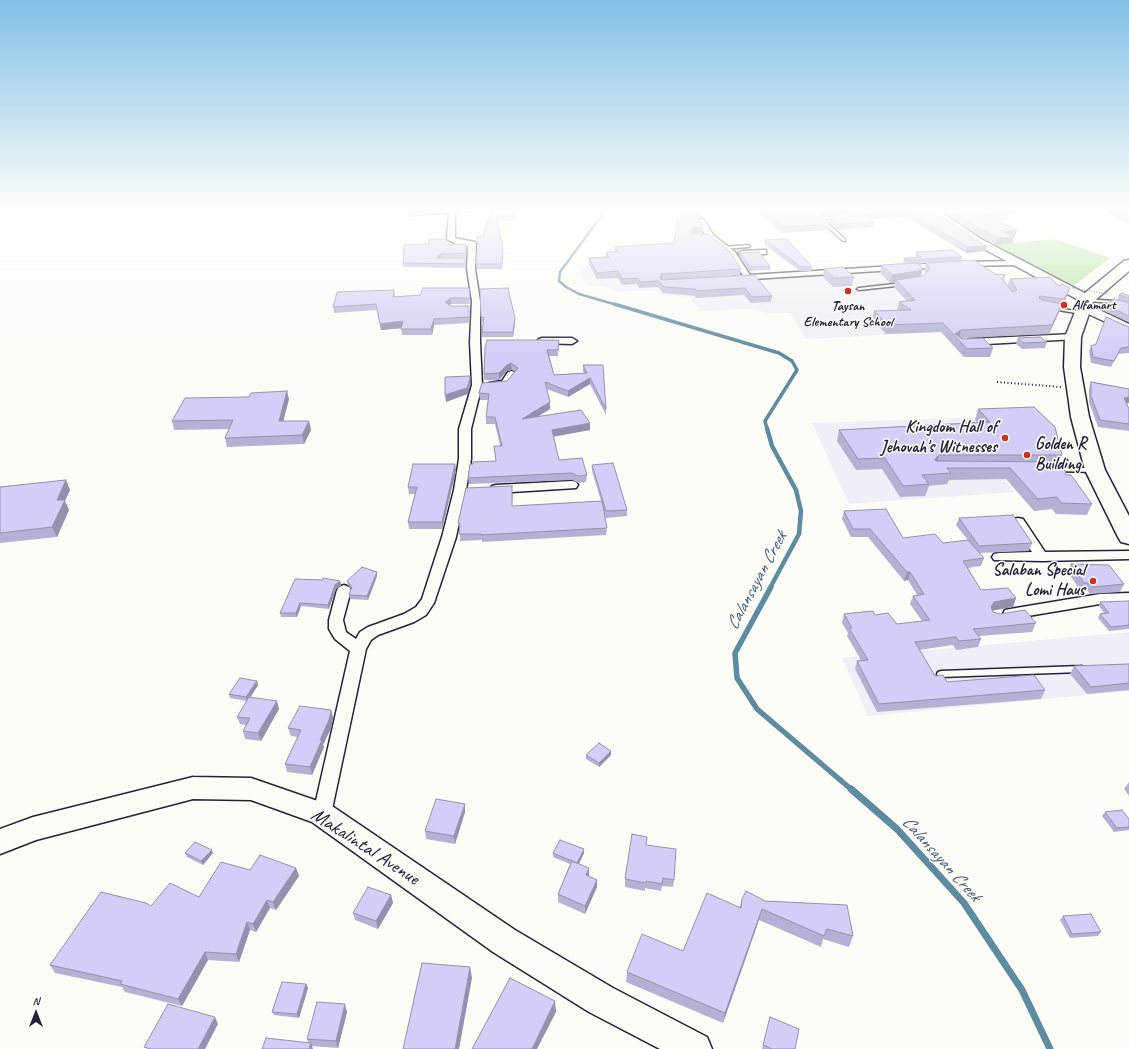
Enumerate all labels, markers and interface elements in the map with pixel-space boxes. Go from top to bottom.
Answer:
marker: Taysan Elementary School [843,286,853,296]
place label: Alfamart [1072,297,1115,313]
place label: Taysan Elementary School [804,298,892,330]
marker: Alfamart [1059,300,1069,310]
place label: Kingdom Hall of Jehovah's Witnesses [881,418,997,458]
marker: Kingdom Hall of Jehovah's Witnesses [1000,433,1010,443]
place label: Golden R Building [1035,435,1086,475]
marker: Golden R Building [1022,450,1032,460]
water label: Calansayan Creek [722,528,792,634]
place label: Salaban Special Lomi Haus [992,561,1085,601]
marker: Salaban Special Lomi Haus [1088,576,1098,586]
street label: Makalintal Avenue [306,803,424,891]
water label: Calansayan Creek [897,812,985,906]
north arrow [16,993,56,1033]
text: N [33,994,39,1008]

